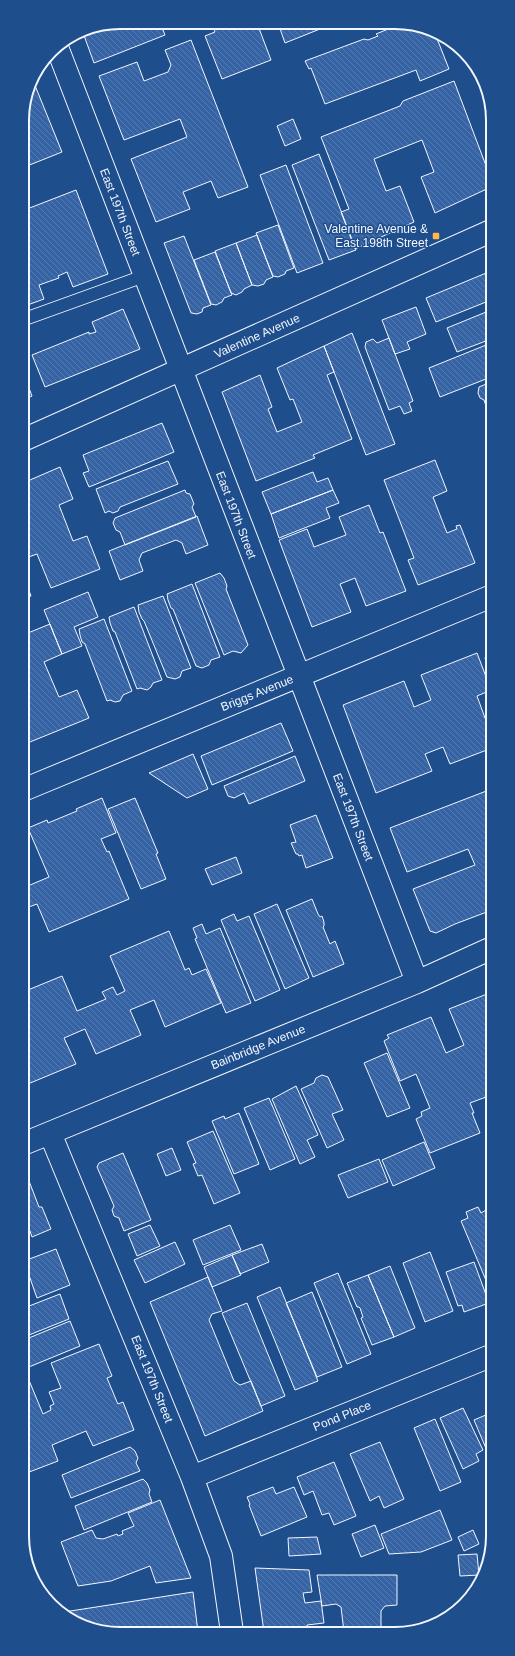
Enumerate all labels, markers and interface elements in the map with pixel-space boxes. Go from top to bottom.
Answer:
street label: East 197th Street [97,166,143,258]
place label: Valentine Avenue & East 198th Street [324,222,429,250]
marker: Valentine Avenue & East 198th Street [431,231,441,241]
street label: Valentine Avenue [212,311,302,361]
street label: East 197th Street [213,469,259,561]
street label: Briggs Avenue [219,672,296,714]
street label: East 197th Street [330,771,376,863]
street label: Bainbridge Avenue [209,1022,308,1072]
street label: East 197th Street [128,1333,176,1425]
street label: Pond Place [311,1398,373,1434]

